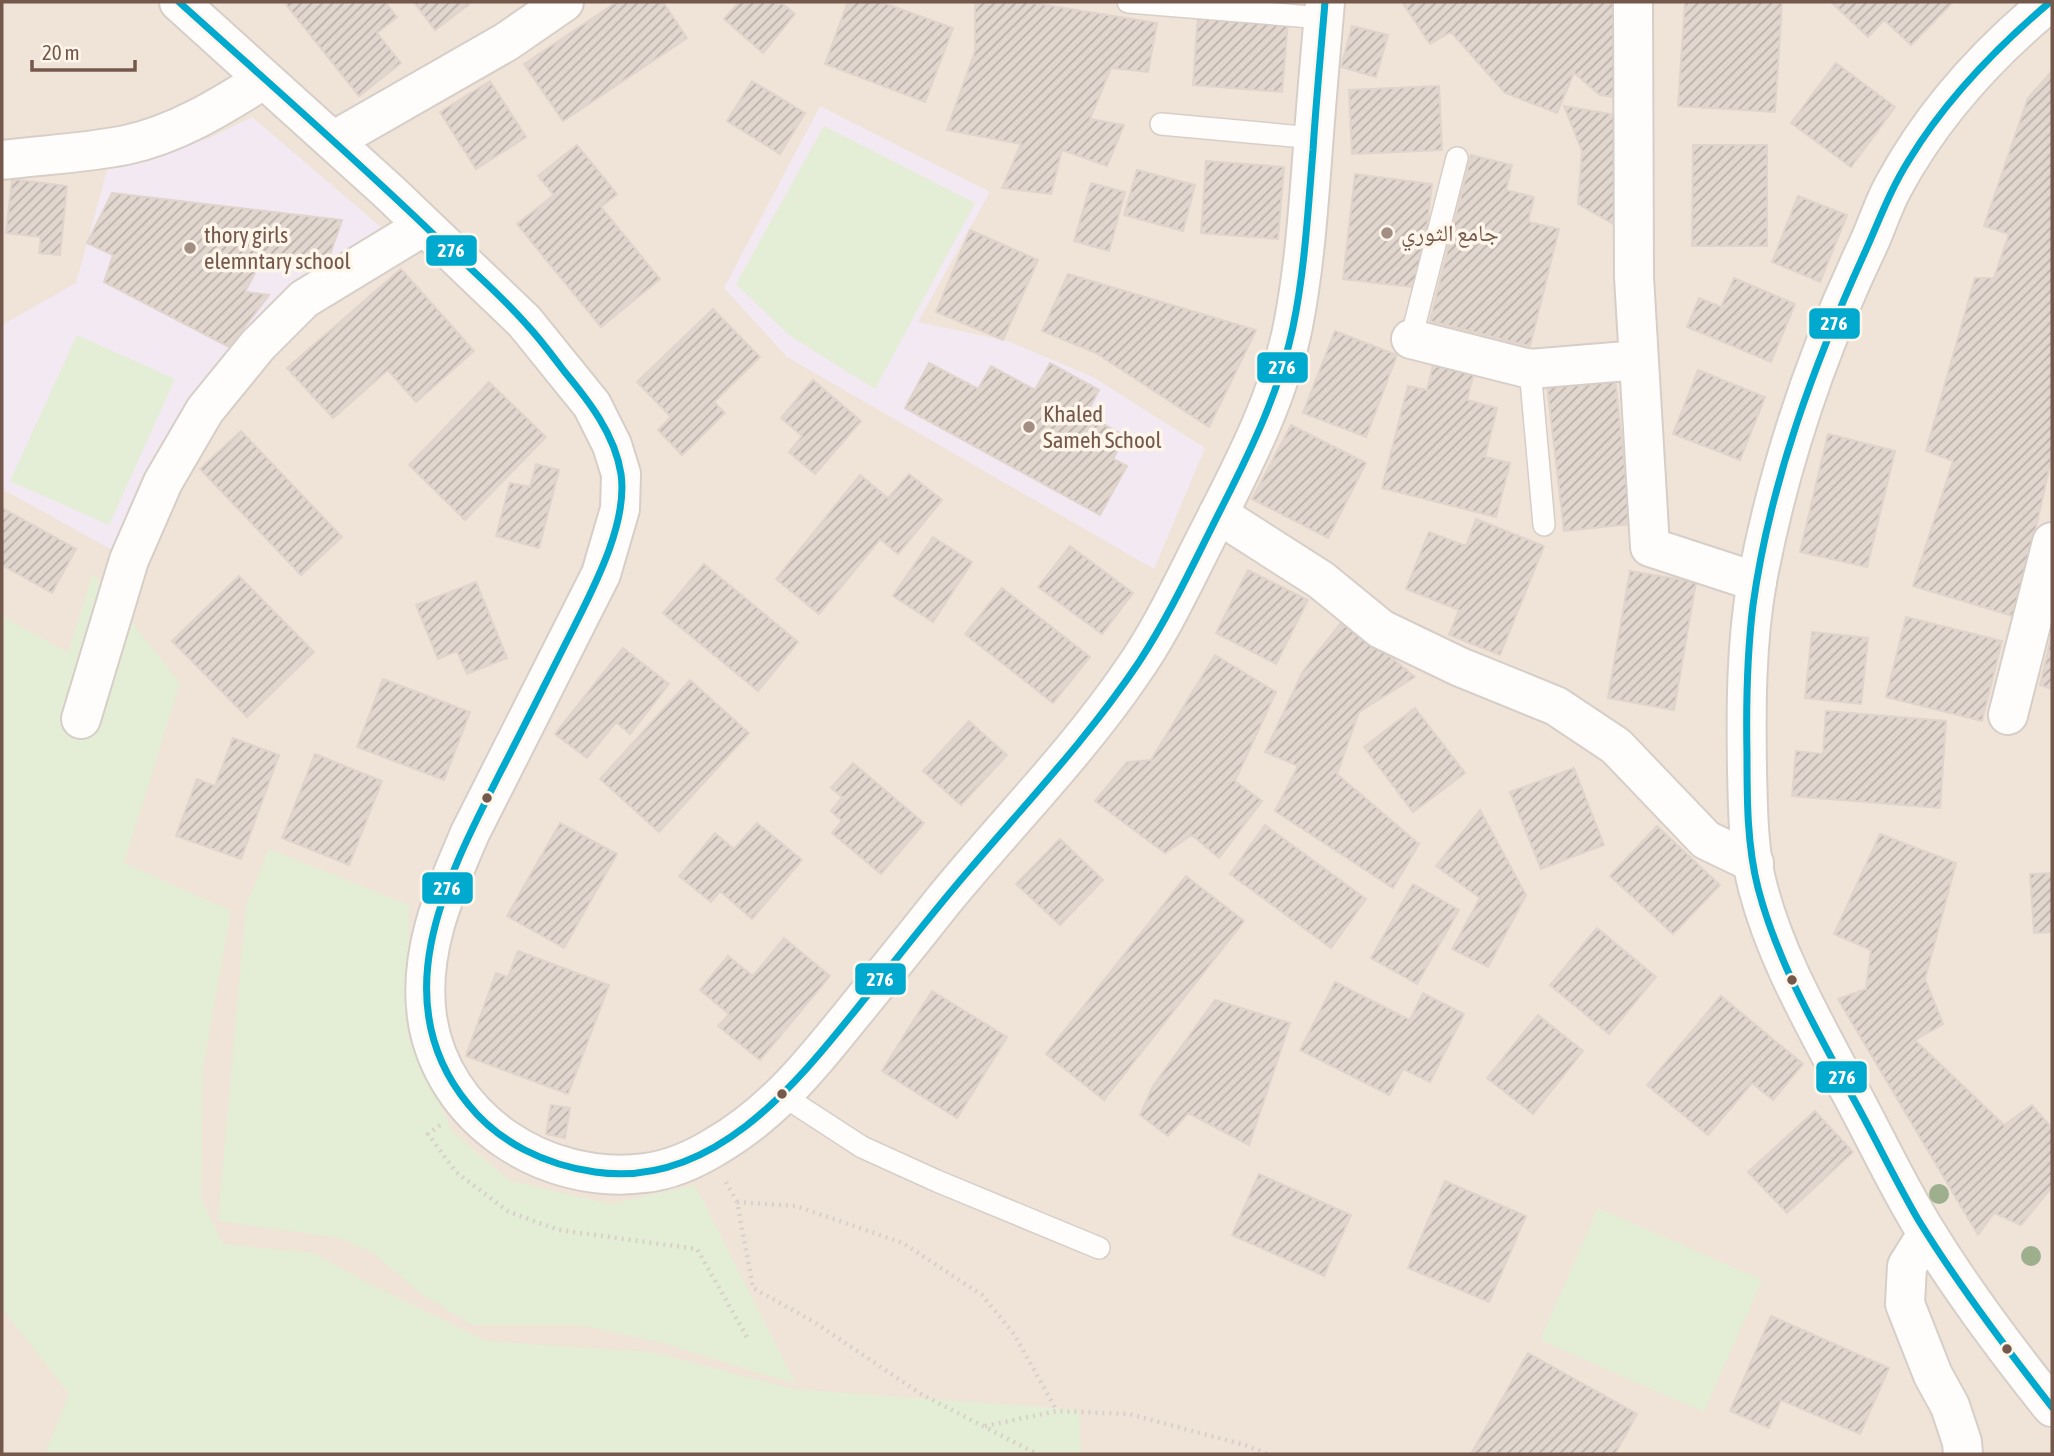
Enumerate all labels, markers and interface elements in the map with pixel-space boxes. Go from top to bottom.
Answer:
scale bar [32,28,135,72]
text: 20 m [42,40,80,64]
place label: جامع الثوري [1401,220,1499,252]
place label: thory girls elemntary school [204,222,351,274]
marker: جامع الثوري [1379,225,1395,241]
line badge: 276 [425,234,478,267]
text: 276 [438,239,464,261]
marker: thory girls elemntary school [182,240,198,256]
line badge: 276 [1808,307,1861,340]
text: 276 [1821,312,1847,334]
line badge: 276 [1256,351,1309,384]
text: 276 [1269,356,1295,378]
place label: Khaled Sameh School [1043,401,1162,453]
marker: Khaled Sameh School [1021,419,1037,435]
unlabelled marker [480,791,494,805]
line badge: 276 [421,871,474,905]
text: 276 [434,877,460,899]
line badge: 276 [854,962,907,996]
text: 276 [867,968,893,990]
unlabelled marker [1785,973,1799,987]
line badge: 276 [1815,1060,1868,1094]
text: 276 [1829,1066,1855,1088]
unlabelled marker [775,1087,789,1101]
unlabelled marker [2000,1342,2014,1356]

